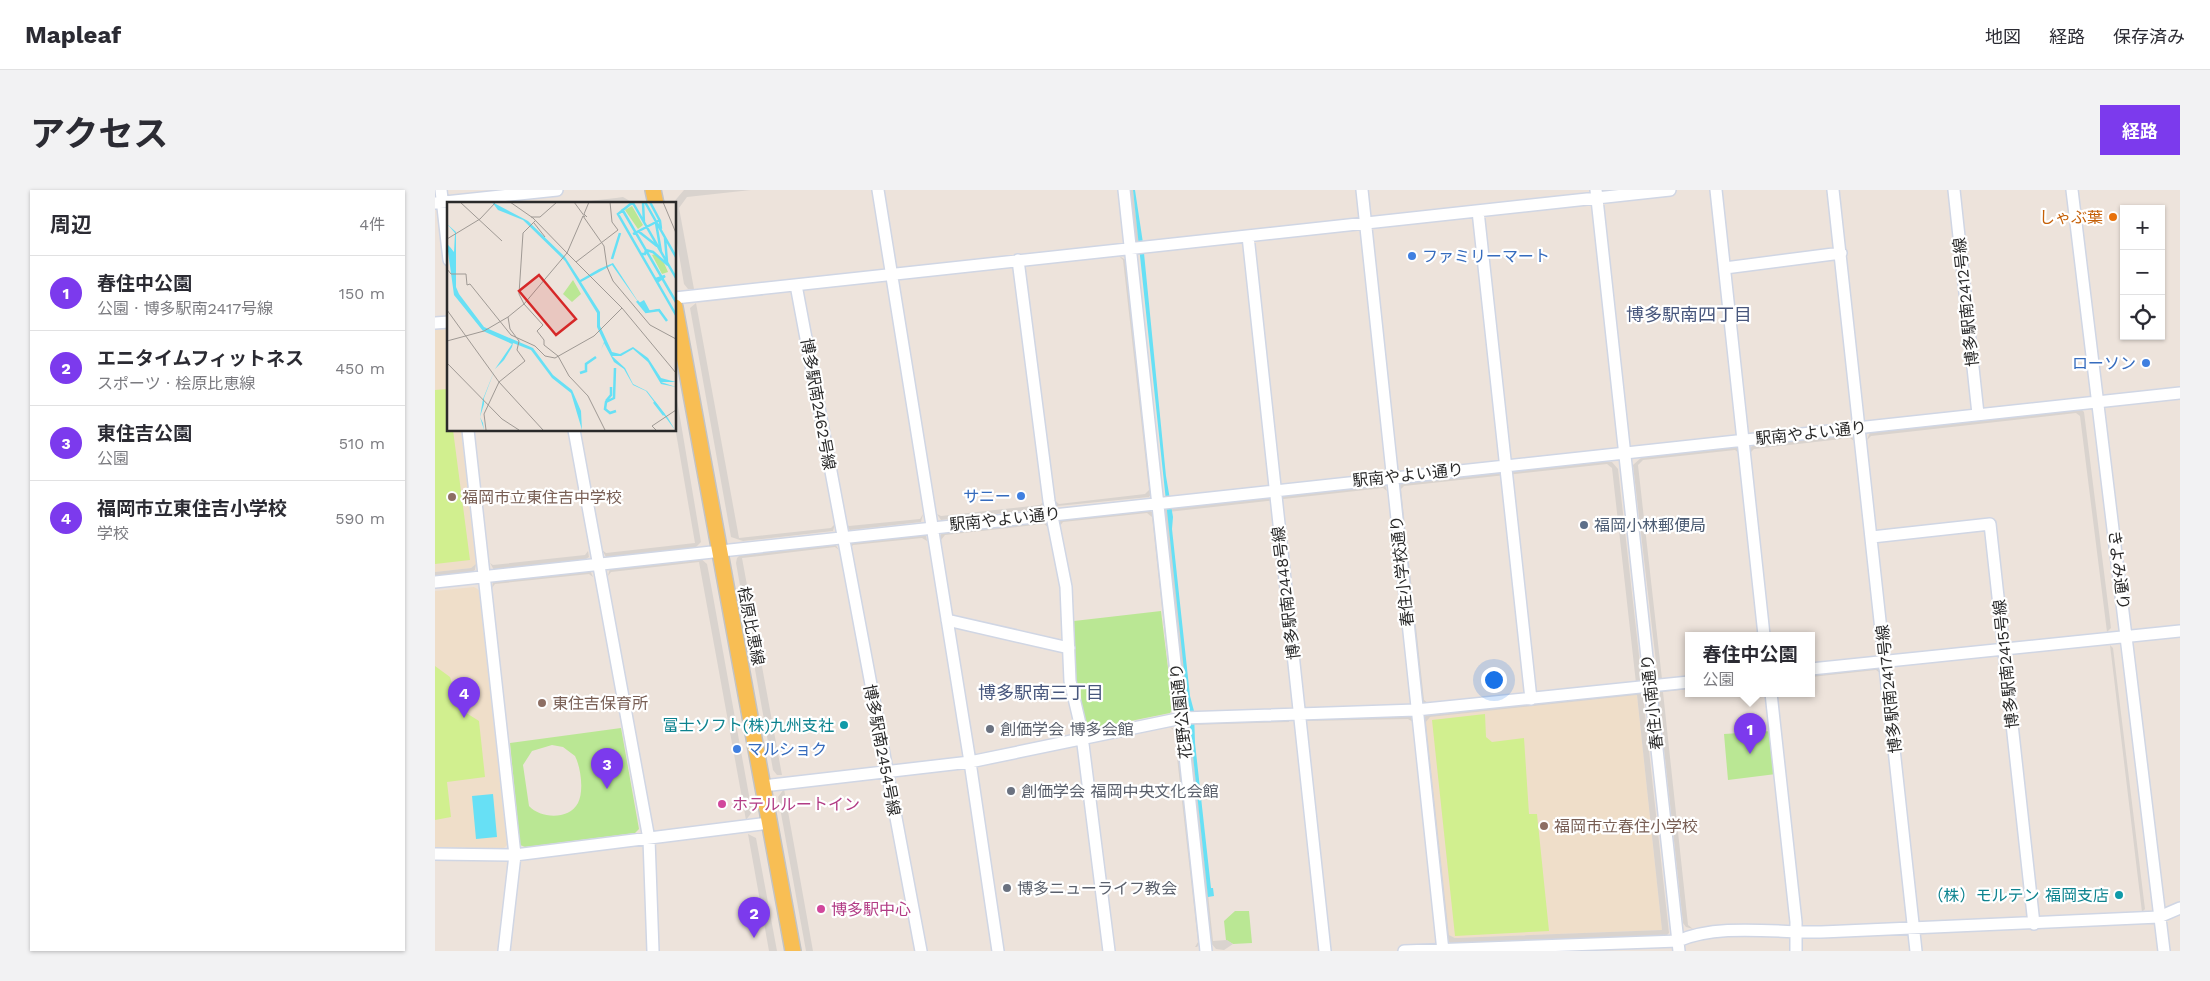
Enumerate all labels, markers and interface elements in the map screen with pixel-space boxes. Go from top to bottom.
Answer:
text: Mapleaf [25,21,121,49]
text: 地図 [1985,26,2021,47]
text: 経路 [2049,26,2085,47]
text: 保存済み [2113,26,2185,47]
button: 経路 [2100,105,2180,155]
text: アクセス [30,113,168,155]
inset map [447,202,676,431]
map controls [2120,205,2165,340]
button: + [2120,205,2165,250]
place label: しゃぶ葉 [2039,208,2103,227]
marker: しゃぶ葉 [2107,211,2119,223]
text: 周辺 [50,212,92,237]
text: 4件 [359,215,385,234]
street label: 博多駅南2412号線 [1950,236,1982,368]
place label: ファミリーマート [1422,247,1550,266]
marker: ファミリーマート [1406,250,1418,262]
button: − [2120,250,2165,295]
text: 春住中公園 [97,272,192,295]
text: 1 [63,284,69,303]
text: 150 m [339,284,385,303]
button: locate [2120,295,2165,340]
text: 公園 · 博多駅南2417号線 [97,299,273,318]
district label: 博多駅南四丁目 [1626,304,1752,325]
street label: 博多駅南2462号線 [797,337,839,471]
text: エニタイムフィットネス [97,347,304,370]
place label: ローソン [2072,354,2136,373]
marker: ローソン [2140,357,2152,369]
text: 2 [61,359,71,378]
text: 450 m [335,359,385,378]
text: スポーツ · 桧原比恵線 [97,374,255,393]
street label: 駅南やよい通り [1754,418,1868,448]
text: 東住吉公園 [97,422,192,445]
text: 3 [61,434,71,453]
text: 510 m [339,434,385,453]
text: 公園 [97,449,129,468]
street label: 駅南やよい通り [1351,460,1465,490]
place label: サニー [963,487,1011,506]
place label: 福岡市立東住吉中学校 [462,488,622,507]
marker: サニー [1015,490,1027,502]
marker: 福岡市立東住吉中学校 [446,491,458,503]
text: 福岡市立東住吉小学校 [97,497,287,520]
street label: 駅南やよい通り [948,504,1062,534]
text: 4 [61,509,71,528]
text: 590 m [335,509,385,528]
street label: 春住小学校通り [1387,514,1417,628]
place label: 福岡小林郵便局 [1594,516,1706,535]
marker: 福岡小林郵便局 [1578,519,1590,531]
text: 学校 [97,524,129,543]
street label: 博多駅南2448号線 [1268,525,1304,661]
street label: きよみ通り [2105,529,2133,611]
street label: 桧原比恵線 [734,585,768,667]
street label: 博多駅南2415号線 [1990,598,2022,730]
street label: 博多駅南2417号線 [1873,624,1905,754]
popup [1685,632,1815,697]
text: 春住中公園 [1702,643,1798,666]
street label: 春住小南通り [1638,653,1666,751]
street label: 花野公園通り [1167,662,1195,760]
your location [1481,667,1507,693]
text: 公園 [1702,670,1735,689]
pin: 4 [448,677,480,718]
district label: 博多駅南三丁目 [978,682,1104,703]
street label: 博多駅南2454号線 [860,683,904,817]
place label: 東住吉保育所 [552,694,648,713]
marker: 東住吉保育所 [536,697,548,709]
pin: 1 [1734,713,1766,754]
place label: 富士ソフト(株)九州支社 [663,716,834,735]
marker: 富士ソフト(株)九州支社 [838,719,850,731]
place label: 創価学会 博多会館 [1000,720,1133,739]
marker: 創価学会 博多会館 [984,723,996,735]
place label: マルショク [747,740,827,759]
marker: マルショク [731,743,743,755]
pin: 3 [591,748,623,789]
place label: 創価学会 福岡中央文化会館 [1021,782,1218,801]
marker: 創価学会 福岡中央文化会館 [1005,785,1017,797]
place label: ホテルルートイン [732,795,860,814]
marker: ホテルルートイン [716,798,728,810]
place label: 福岡市立春住小学校 [1554,817,1698,836]
marker: 福岡市立春住小学校 [1538,820,1550,832]
place label: 博多ニューライフ教会 [1017,879,1177,898]
marker: 博多ニューライフ教会 [1001,882,1013,894]
place label: （株）モルテン 福岡支店 [1928,886,2109,905]
marker: （株）モルテン 福岡支店 [2113,889,2125,901]
pin: 2 [738,897,770,938]
place label: 博多駅中心 [831,900,911,919]
marker: 博多駅中心 [815,903,827,915]

